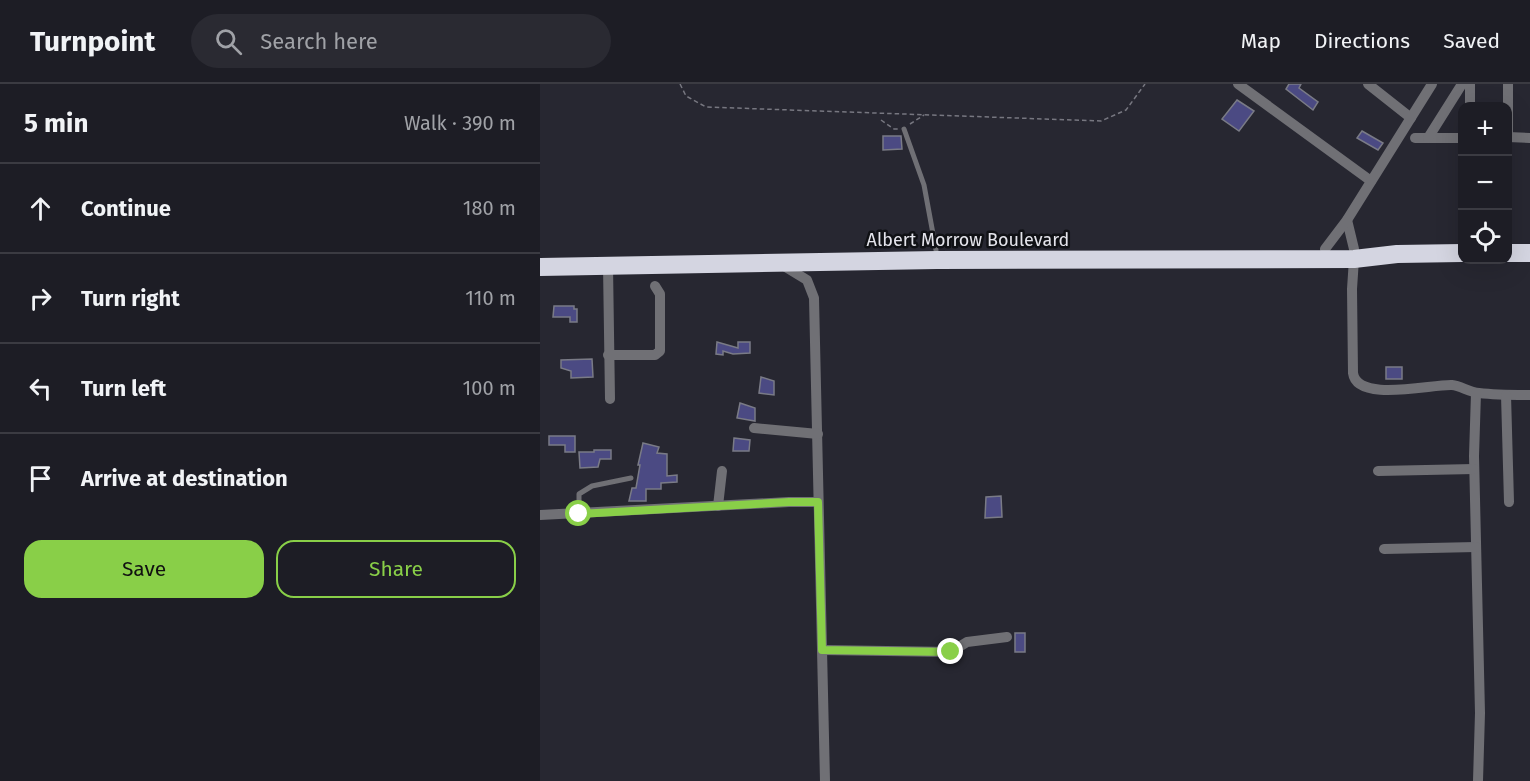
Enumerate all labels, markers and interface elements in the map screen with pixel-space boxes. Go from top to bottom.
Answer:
search box [191,14,611,68]
text: Turnpoint [30,25,155,58]
icon: search [212,25,245,58]
text: Search here [260,28,378,55]
text: Map [1241,28,1281,54]
text: Directions [1314,28,1410,54]
text: Saved [1443,28,1500,54]
map controls [1458,102,1512,264]
button: + [1458,102,1512,156]
text: 5 min [24,108,88,139]
text: Walk · 390 m [404,111,516,135]
button: − [1458,156,1512,210]
icon: ahead [24,192,57,225]
text: Continue [81,195,171,222]
text: 180 m [463,196,516,220]
button: locate [1458,210,1512,264]
street label: Albert Morrow Boulevard [867,229,1069,251]
icon: right [24,282,57,315]
text: Turn right [81,285,180,312]
text: 110 m [465,286,516,310]
icon: left [24,372,57,405]
text: Turn left [81,375,166,402]
text: 100 m [463,376,516,400]
icon: arrive [24,462,57,495]
text: Arrive at destination [81,465,288,492]
route start [565,500,591,526]
button: Save [24,540,264,598]
button: Share [276,540,516,598]
route end [937,638,963,664]

